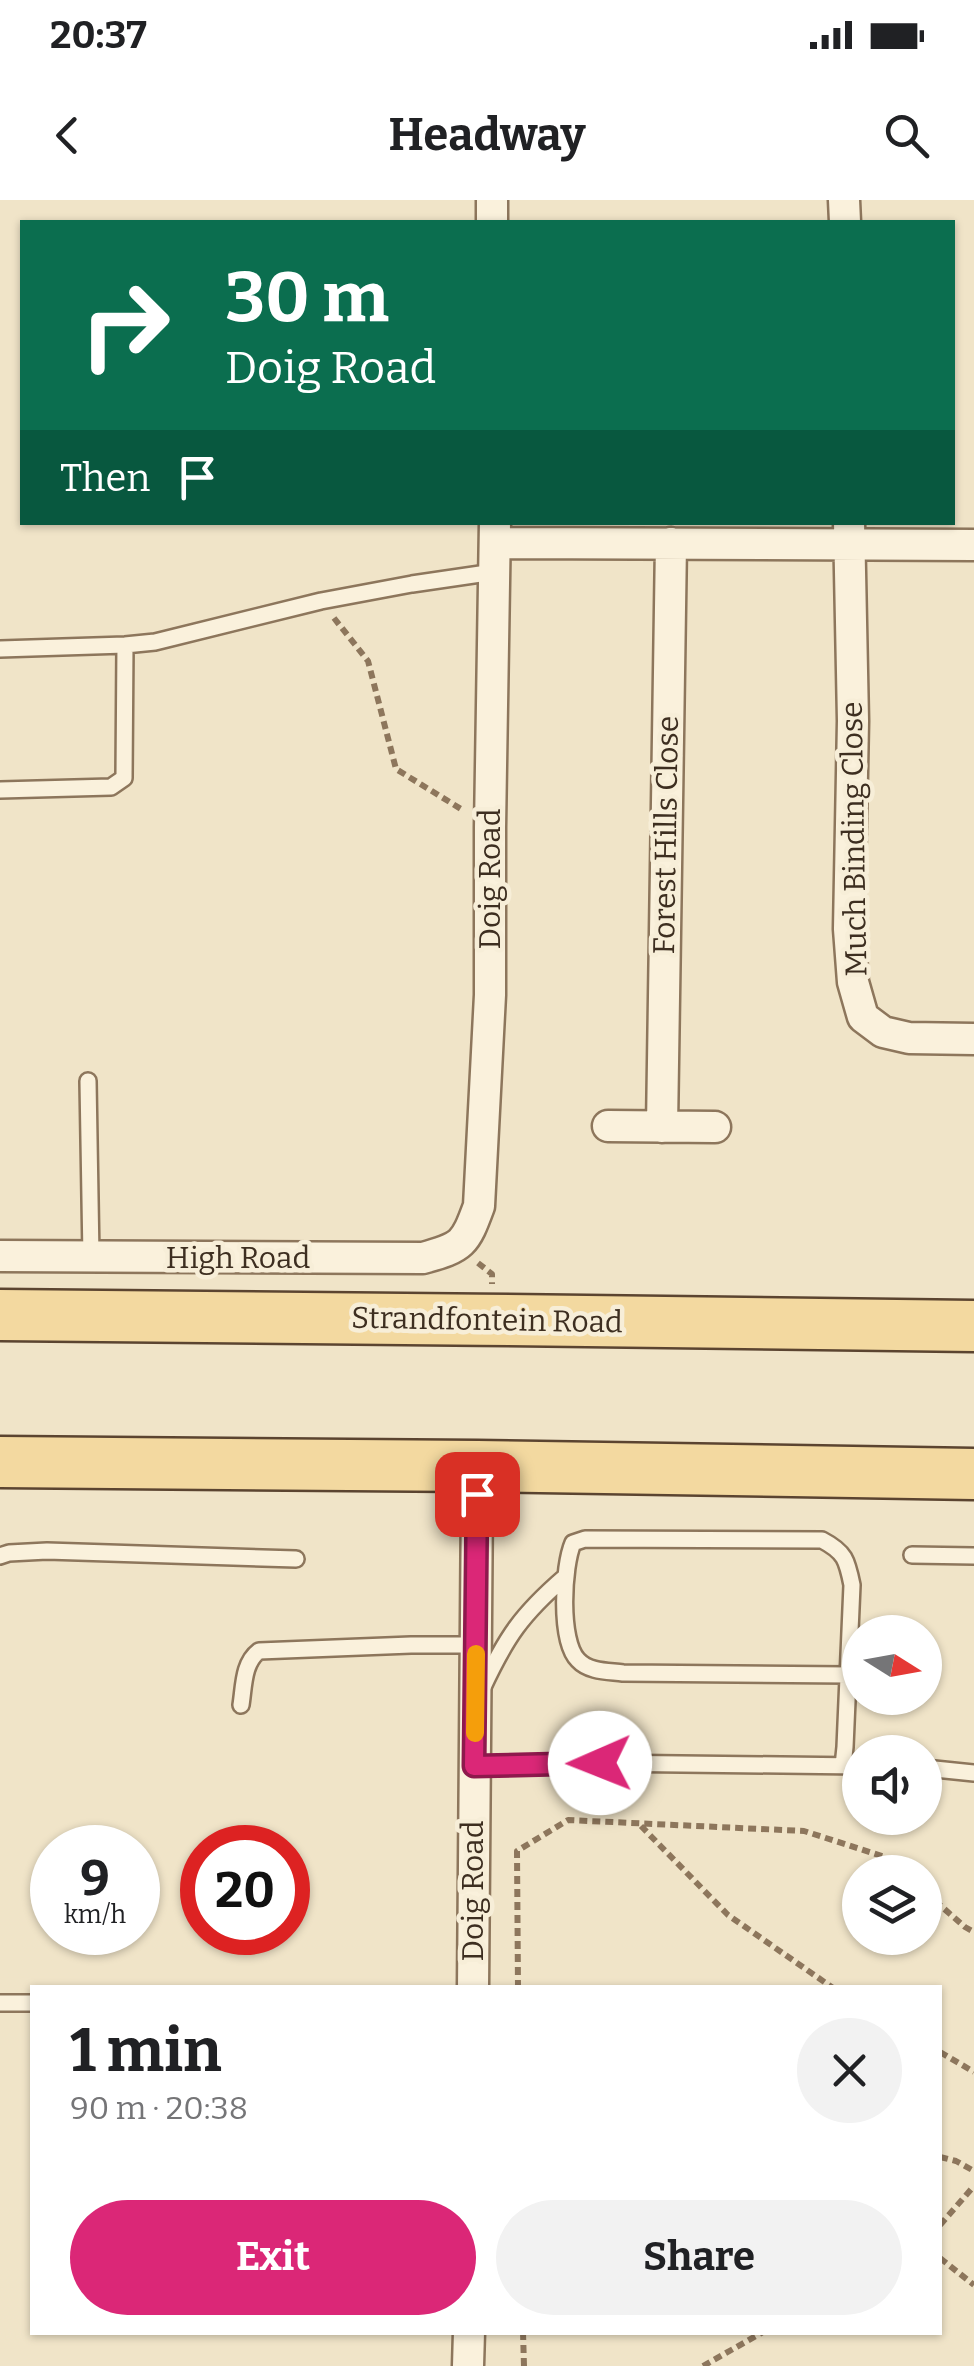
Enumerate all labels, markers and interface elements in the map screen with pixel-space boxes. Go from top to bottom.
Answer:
text: 20:37 [50,12,147,58]
icon: back [40,108,95,163]
text: Headway [389,108,585,162]
icon: search [879,108,934,163]
text: 30 m [225,256,389,340]
icon: right [60,260,190,390]
text: Doig Road [225,341,436,395]
icon: arrive [170,450,225,505]
text: Then [60,455,150,501]
street label: Much Binding Close [834,701,874,977]
street label: Forest Hills Close [646,715,686,955]
street label: Doig Road [472,808,508,949]
street label: High Road [166,1240,310,1276]
street label: Strandfontein Road [351,1300,623,1340]
pin [435,1452,520,1537]
icon: arrive [450,1467,505,1522]
north arrow [842,1615,942,1715]
map controls [842,1615,942,1955]
position arrow [548,1711,652,1815]
button: sound [842,1735,942,1835]
street label: Doig Road [455,1820,491,1961]
speed limit sign: 20 [180,1825,310,1955]
text: 9 [80,1848,110,1908]
button: layers [842,1855,942,1955]
text: km/h [64,1900,126,1930]
text: 1 min [70,2015,222,2087]
button: close [797,2018,902,2123]
text: 90 m · 20:38 [70,2089,248,2127]
button: Exit [70,2200,476,2315]
button: Share [496,2200,902,2315]

